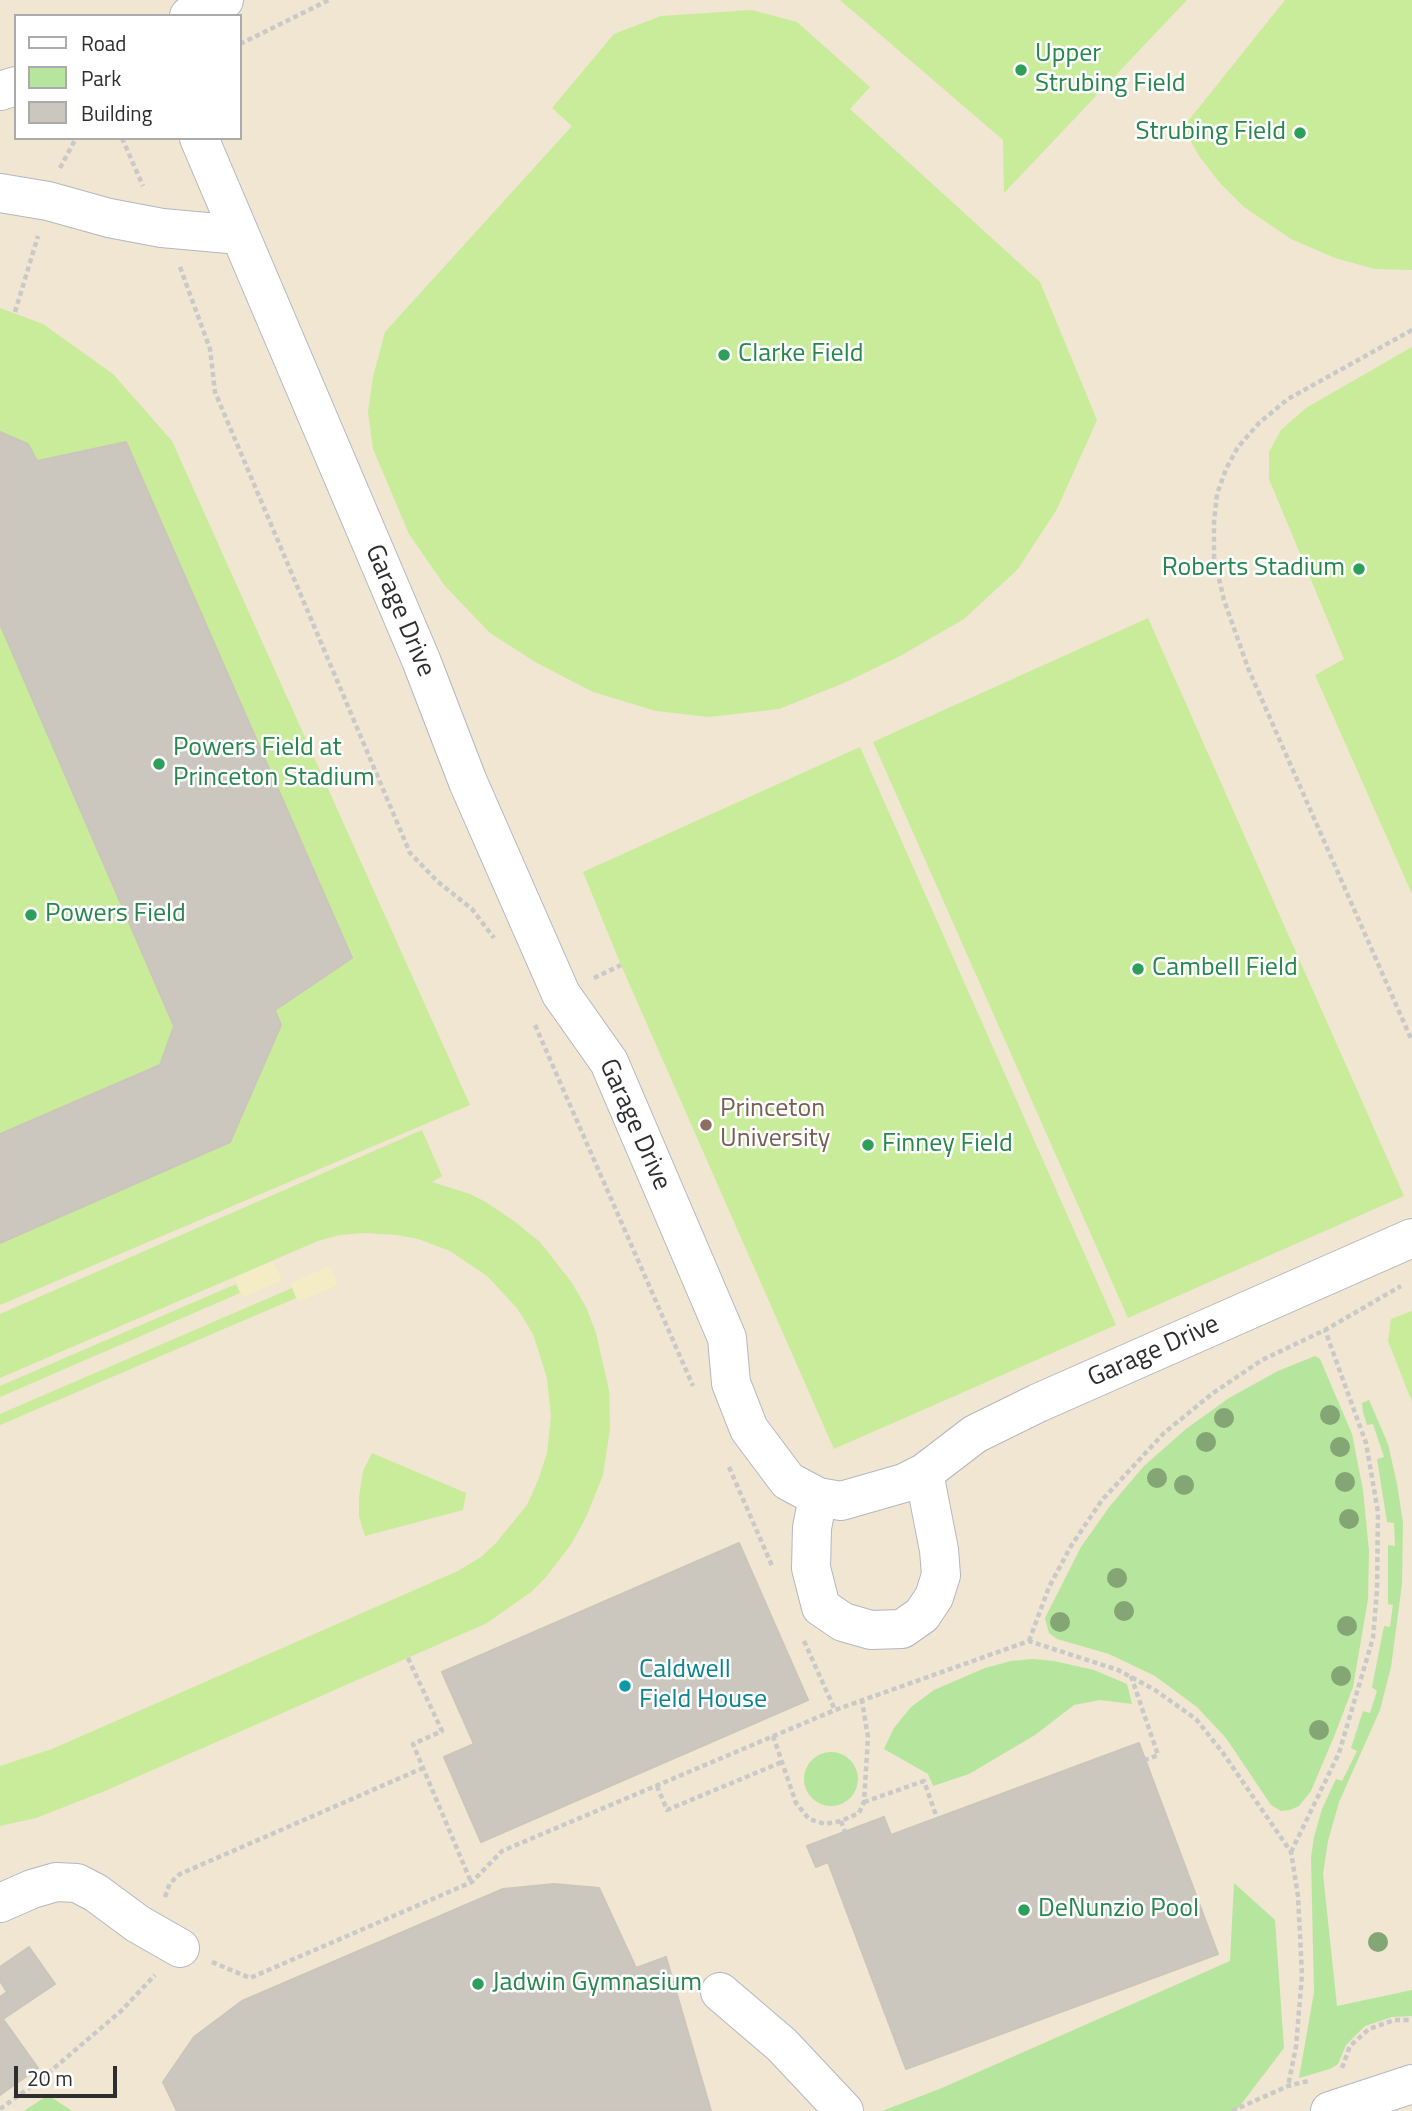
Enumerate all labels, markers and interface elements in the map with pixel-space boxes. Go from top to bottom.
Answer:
legend [14,14,242,140]
text: Road [81,27,126,59]
place label: Upper Strubing Field [1035,39,1185,100]
text: Park [81,62,121,94]
marker: Upper Strubing Field [1013,62,1029,78]
text: Building [81,97,152,129]
place label: Strubing Field [1136,117,1286,149]
marker: Strubing Field [1292,125,1308,141]
place label: Clarke Field [738,339,863,371]
marker: Clarke Field [716,347,732,363]
street label: Garage Drive [357,540,441,682]
place label: Roberts Stadium [1162,553,1345,585]
marker: Roberts Stadium [1351,561,1367,577]
place label: Powers Field at Princeton Stadium [173,733,375,794]
marker: Powers Field at Princeton Stadium [151,756,167,772]
place label: Powers Field [45,899,186,931]
marker: Powers Field [23,907,39,923]
place label: Cambell Field [1152,953,1298,985]
marker: Cambell Field [1130,961,1146,977]
street label: Garage Drive [591,1055,677,1195]
place label: Princeton University [720,1094,830,1156]
marker: Princeton University [698,1117,714,1133]
place label: Finney Field [882,1129,1013,1161]
marker: Finney Field [860,1137,876,1153]
street label: Garage Drive [1084,1309,1224,1395]
place label: Caldwell Field House [639,1655,767,1716]
marker: Caldwell Field House [617,1678,633,1694]
place label: DeNunzio Pool [1038,1894,1199,1926]
marker: DeNunzio Pool [1016,1902,1032,1918]
place label: Jadwin Gymnasium [492,1968,702,2000]
marker: Jadwin Gymnasium [470,1976,486,1992]
scale bar [18,2052,121,2096]
text: 20 m [27,2062,73,2094]

